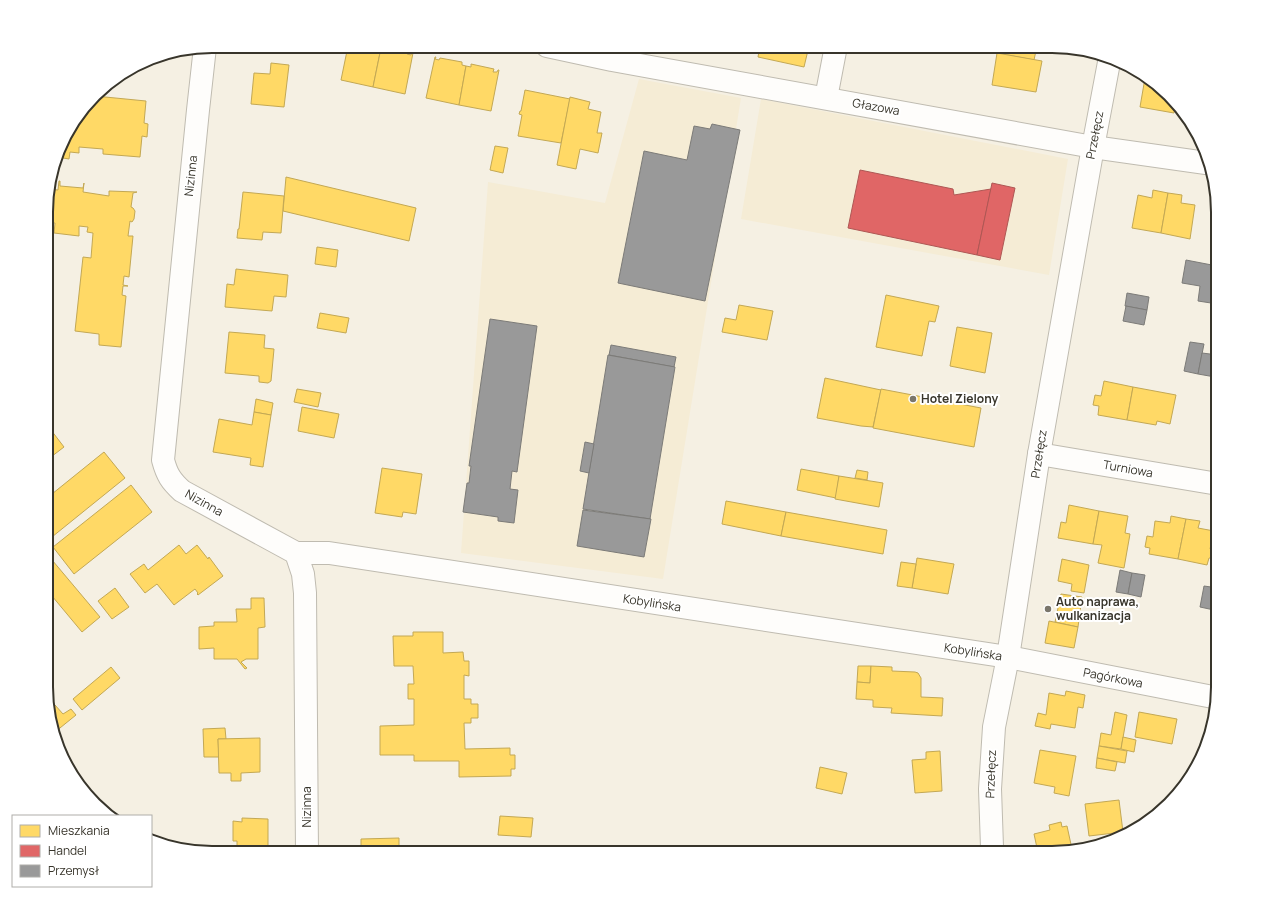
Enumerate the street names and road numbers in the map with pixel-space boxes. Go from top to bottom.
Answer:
street label: Głazowa [851,94,901,119]
street label: Przełęcz [1082,109,1108,160]
street label: Nizinna [180,155,201,197]
street label: Przełęcz [1026,429,1051,479]
street label: Turniowa [1102,456,1154,481]
street label: Nizinna [182,485,226,520]
street label: Kobylińska [622,590,682,615]
street label: Kobylińska [943,639,1003,664]
street label: Pagórkowa [1082,663,1144,692]
street label: Przełęcz [981,749,1000,799]
street label: Nizinna [298,786,315,828]

